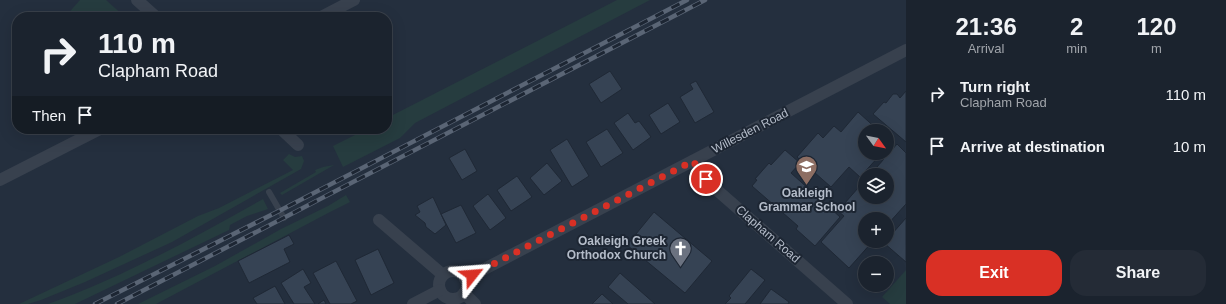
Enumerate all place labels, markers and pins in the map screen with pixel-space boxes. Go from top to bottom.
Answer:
school or university icon: Oakleigh Grammar School [794,153,820,186]
pin [689,162,723,196]
place label: Oakleigh Grammar School [759,186,855,214]
place label: Oakleigh Greek Orthodox Church [567,234,666,262]
church icon: Oakleigh Greek Orthodox Church [668,235,694,268]

